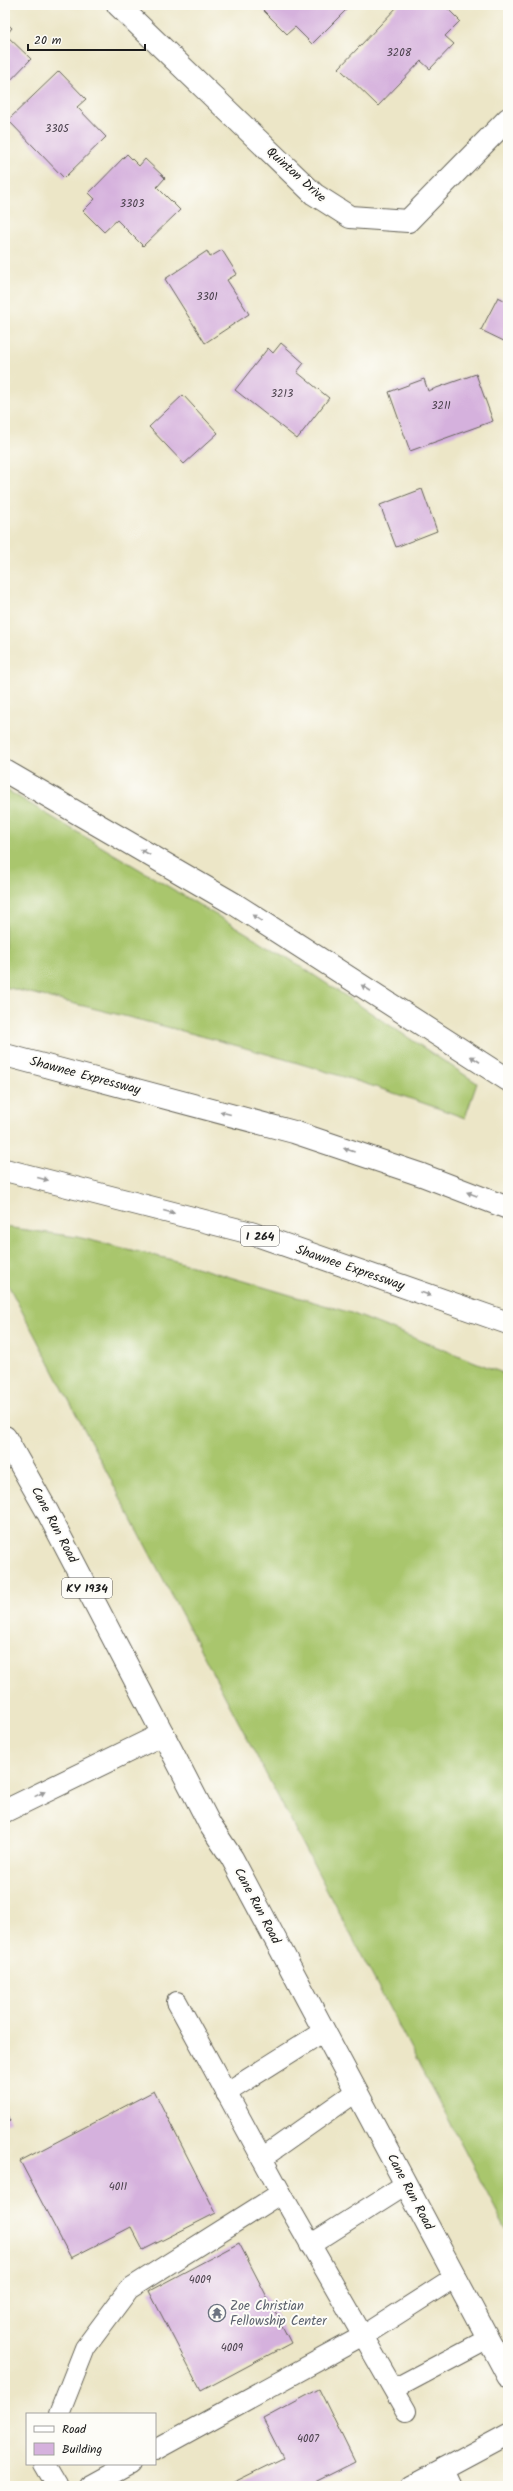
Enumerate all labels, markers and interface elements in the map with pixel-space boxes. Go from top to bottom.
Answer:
scale bar [28,26,145,52]
text: 20 m [34,31,62,50]
house number: 3208 [387,44,412,62]
house number: 3305 [45,120,70,138]
street label: Quinton Drive [261,142,331,208]
house number: 3303 [120,195,144,213]
house number: 3301 [196,288,218,306]
house number: 3213 [271,385,293,403]
house number: 3211 [431,397,451,415]
one-way arrow [139,849,151,856]
one-way arrow [252,914,262,922]
one-way arrow [360,985,372,992]
street label: Shawnee Expressway [27,1051,144,1101]
one-way arrow [470,1055,480,1063]
one-way arrow [219,1110,231,1116]
one-way arrow [343,1147,355,1153]
one-way arrow [37,1177,49,1183]
one-way arrow [465,1191,477,1197]
one-way arrow [163,1209,175,1215]
road number: I 264 [241,1226,279,1246]
street label: Shawnee Expressway [293,1239,408,1297]
one-way arrow [420,1292,432,1298]
street label: Cane Run Road [25,1483,83,1567]
road number: KY 1934 [62,1578,112,1598]
one-way arrow [34,1791,46,1797]
street label: Cane Run Road [228,1864,286,1948]
street label: Cane Run Road [381,2150,439,2234]
house number: 4011 [109,2178,127,2196]
house number: 4009 [189,2271,212,2289]
place label: Zoe Christian Fellowship Center [230,2296,327,2332]
temple icon: Zoe Christian Fellowship Center [207,2303,227,2323]
house number: 4009 [221,2339,244,2357]
legend [26,2413,156,2465]
text: Road [62,2420,87,2439]
house number: 4007 [297,2430,320,2448]
text: Building [62,2440,102,2459]

